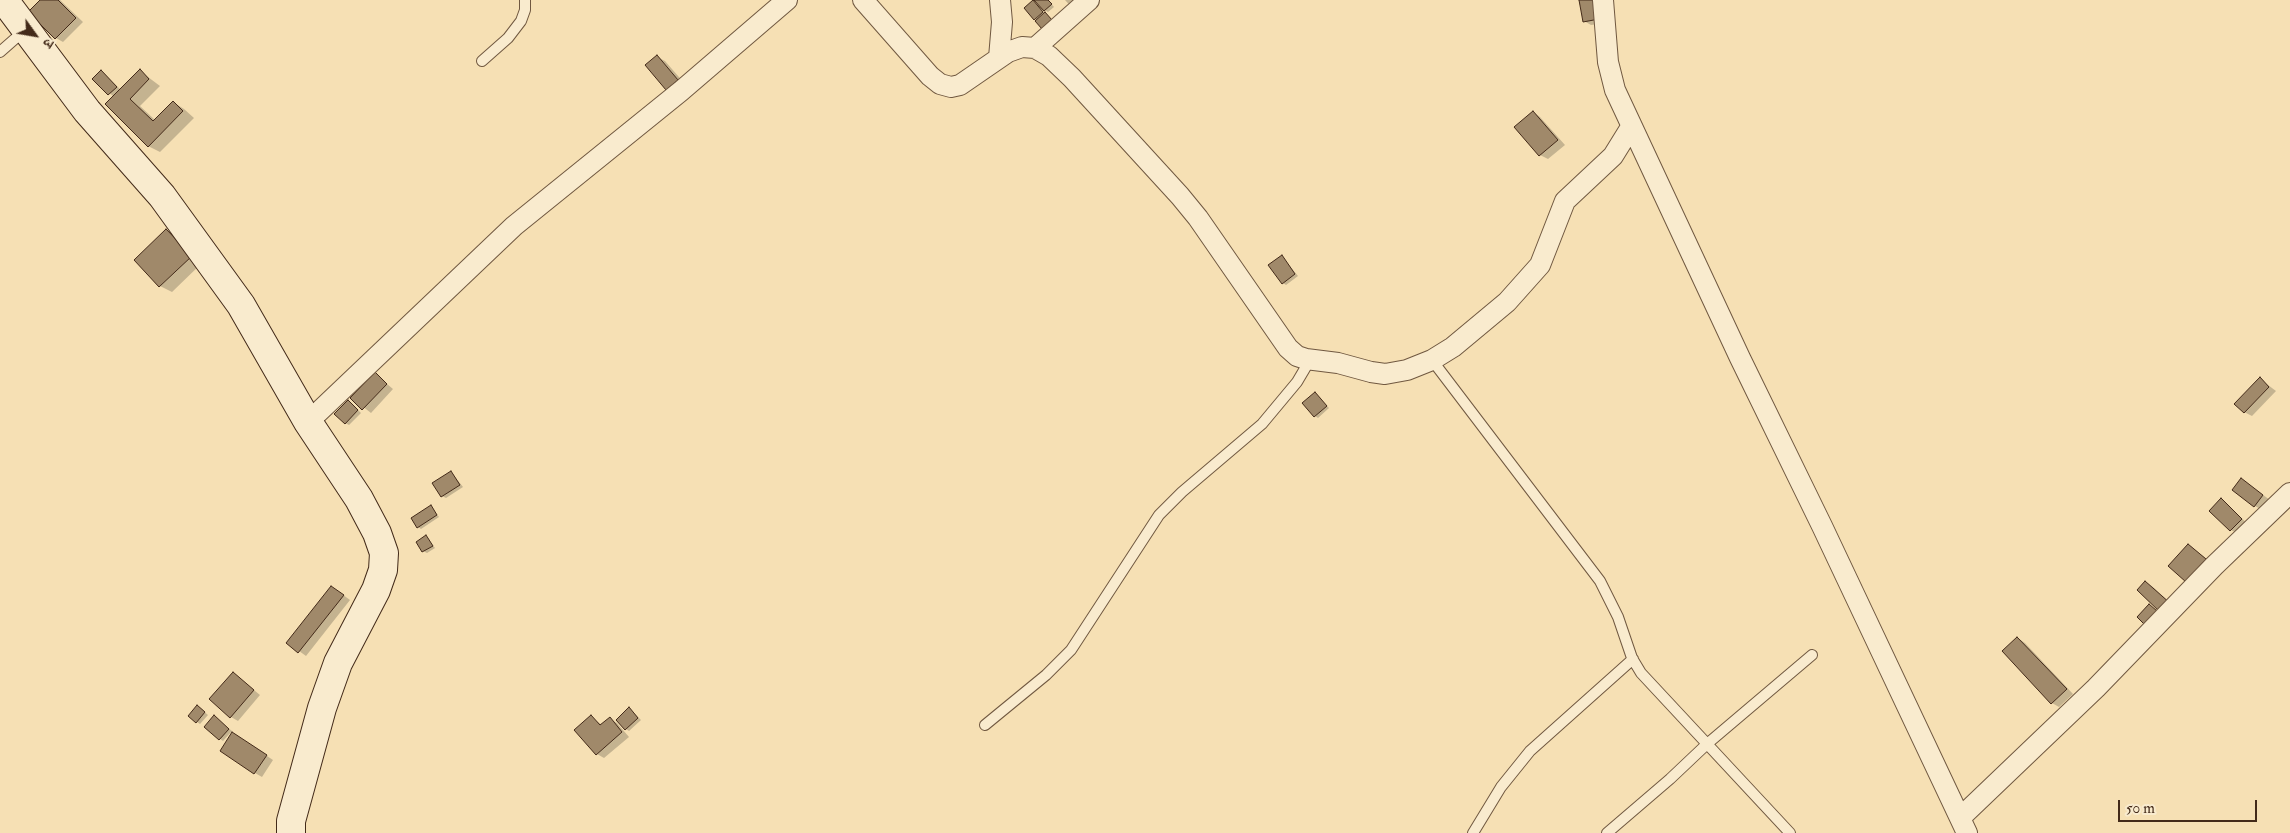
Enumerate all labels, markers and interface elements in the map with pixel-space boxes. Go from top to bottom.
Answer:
north arrow [10,10,60,60]
text: उ [39,36,57,51]
scale bar [2120,790,2259,822]
text: 50 m [2126,799,2155,818]

